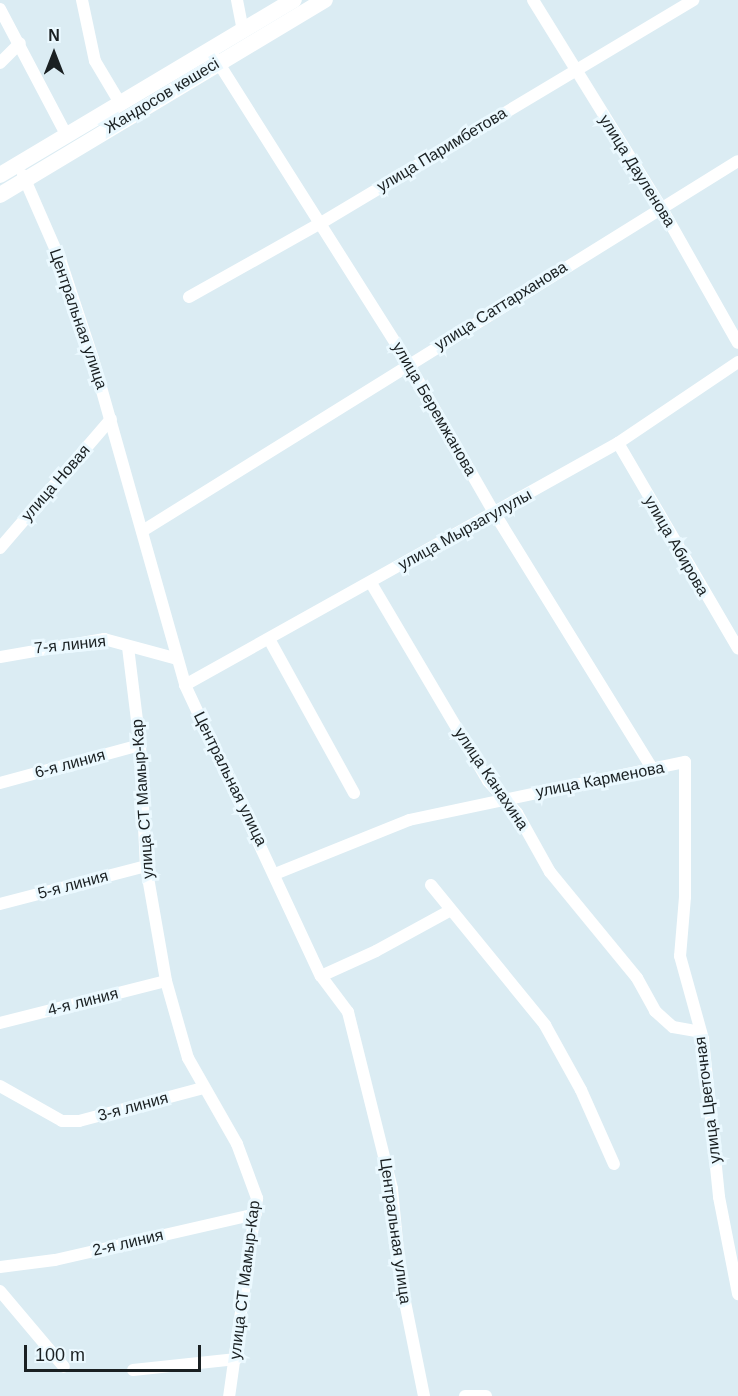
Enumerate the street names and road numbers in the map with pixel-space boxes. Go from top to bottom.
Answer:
street label: Жандосов көшесі [101,54,223,138]
street label: улица Паримбетова [374,104,510,196]
street label: улица Дауленова [595,111,679,231]
street label: Центральная улица [45,246,111,392]
street label: улица Саттарханова [431,257,571,355]
street label: улица Беремжанова [388,339,480,479]
street label: улица Новая [18,441,94,525]
street label: улица Мырзагулулы [395,485,535,575]
street label: улица Абирова [640,493,712,599]
street label: 7-я линия [33,632,107,658]
street label: Центральная улица [189,709,271,849]
street label: улица СТ Мамыр-Кар [128,719,158,879]
street label: улица Канахина [450,724,532,834]
street label: 6-я линия [33,745,107,783]
street label: улица Карменова [534,758,666,802]
street label: 5-я линия [36,866,110,904]
street label: 4-я линия [46,984,120,1020]
street label: улица Цветочная [691,1036,725,1164]
street label: 3-я линия [96,1088,170,1126]
street label: Центральная улица [375,1157,415,1305]
street label: улица СТ Мамыр-Кар [226,1199,264,1361]
street label: 2-я линия [91,1226,165,1260]

